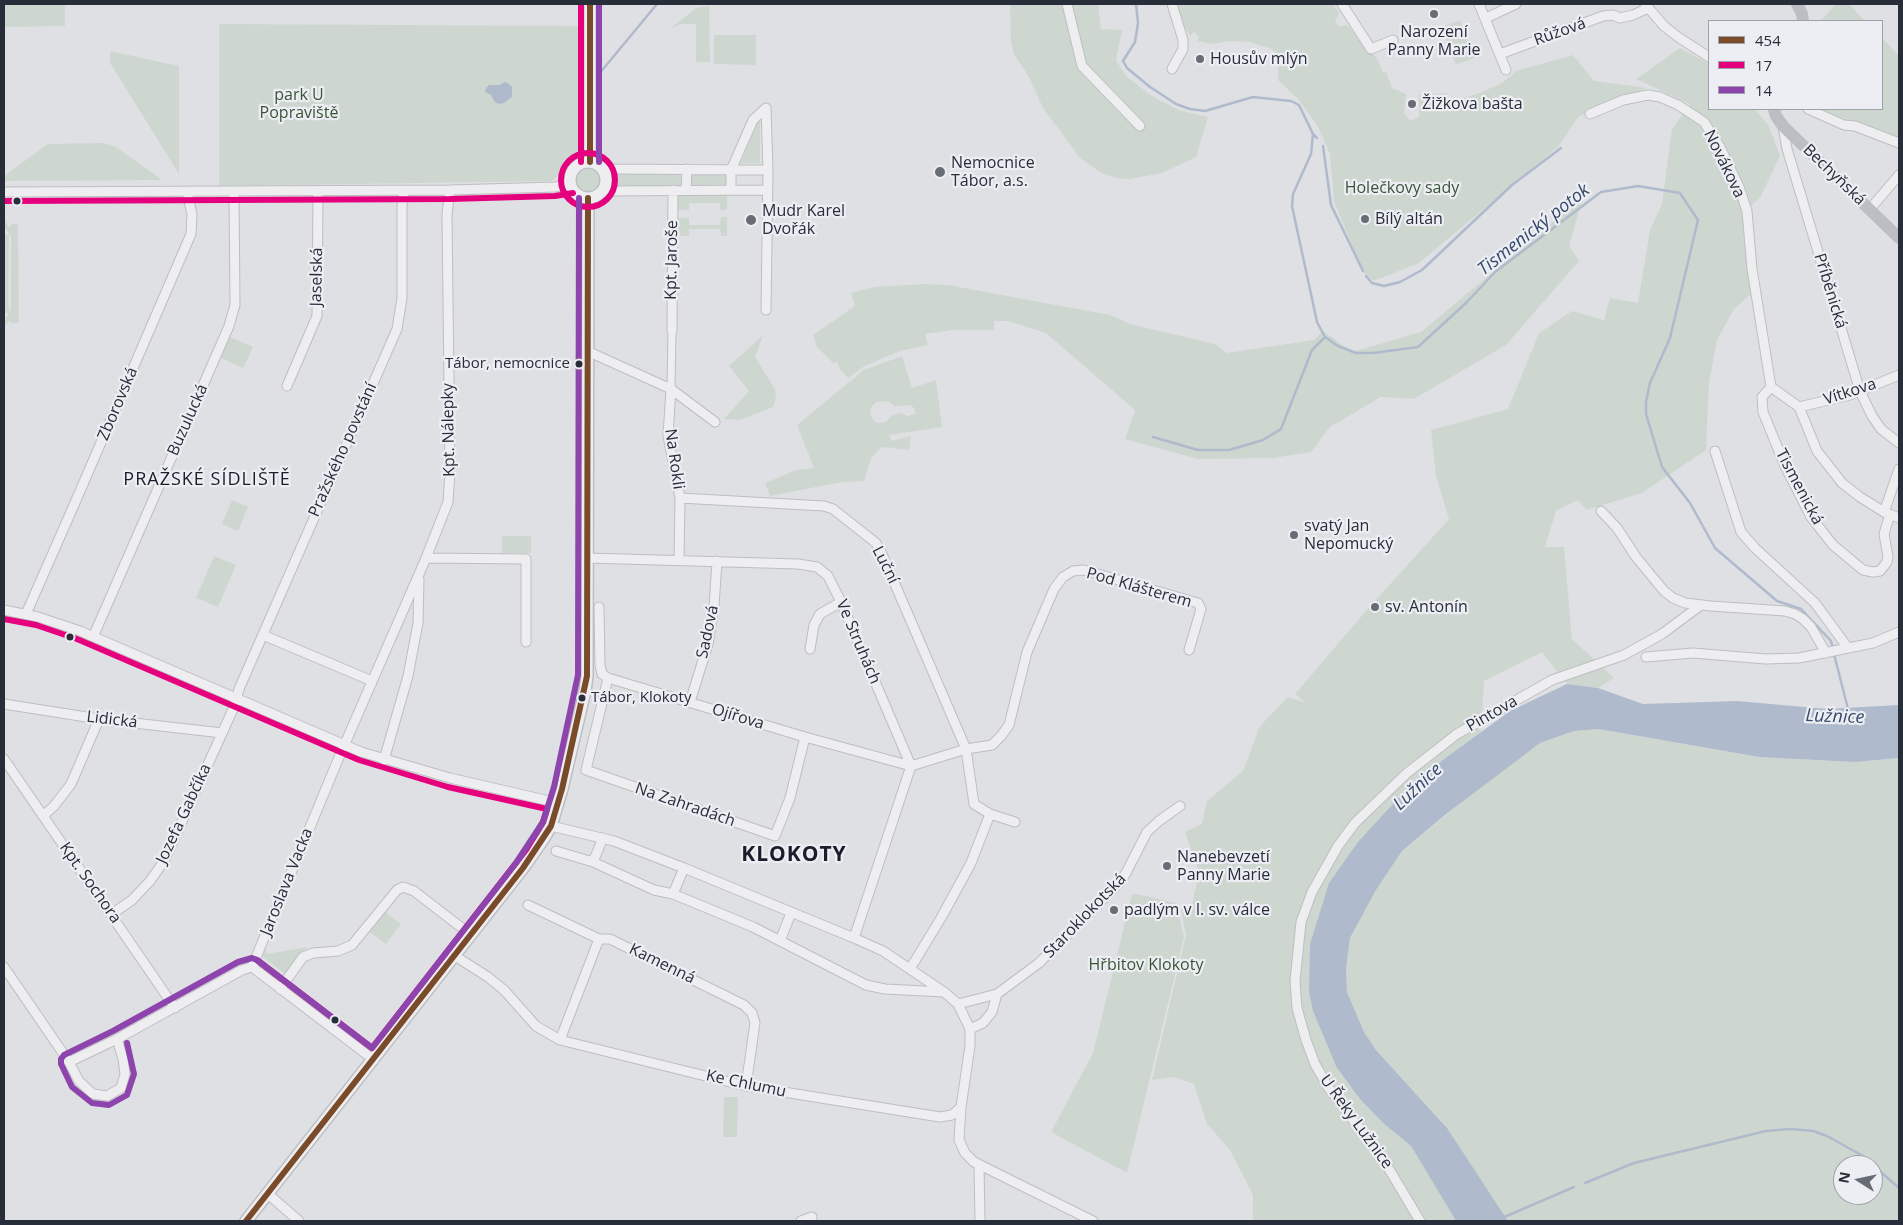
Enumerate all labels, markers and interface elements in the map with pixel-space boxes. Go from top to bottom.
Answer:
marker: Narození Panny Marie [1428,8,1440,20]
street label: Růžová [1531,14,1589,50]
legend [1708,20,1883,110]
place label: Narození Panny Marie [1387,22,1481,60]
text: 454 [1755,30,1781,50]
place label: Housův mlýn [1210,49,1308,69]
marker: Housův mlýn [1194,53,1206,65]
text: 17 [1755,55,1772,75]
text: 14 [1755,80,1772,100]
park label: park U Popraviště [260,85,338,123]
place label: Žižkova bašta [1422,94,1523,114]
marker: Žižkova bašta [1406,98,1418,110]
street label: Novákova [1699,127,1749,201]
street label: Bechyňská [1799,140,1869,210]
place label: Nemocnice Tábor, a.s. [951,153,1035,191]
marker: Nemocnice Tábor, a.s. [933,165,947,179]
park label: Holečkovy sady [1345,178,1459,198]
water label: Tismenický potok [1474,180,1594,280]
unlabelled marker [12,196,22,206]
place label: Mudr Karel Dvořák [762,201,845,239]
place label: Bílý altán [1375,209,1443,229]
marker: Mudr Karel Dvořák [744,213,758,227]
marker: Bílý altán [1359,213,1371,225]
street label: Kpt. Jaroše [662,220,682,300]
street label: Jaselská [307,247,327,307]
street label: Příběnická [1809,251,1851,331]
place label: Tábor, nemocnice [445,355,570,373]
marker: Tábor, nemocnice [574,359,584,369]
street label: Zborovská [94,365,142,443]
street label: Vítkova [1821,374,1879,410]
street label: Pražského povstání [305,380,381,520]
street label: Buzulucká [164,381,212,459]
street label: Kpt. Nálepky [439,383,459,477]
street label: Na Rokli [660,427,688,491]
street label: Tismenická [1771,446,1827,528]
district label: PRAŽSKÉ SÍDLIŠTĚ [121,469,293,491]
place label: svatý Jan Nepomucký [1304,516,1393,554]
marker: svatý Jan Nepomucký [1288,529,1300,541]
street label: Luční [867,543,903,587]
street label: Pod Klášterem [1084,564,1194,612]
street label: Ve Struhách [832,597,884,687]
place label: sv. Antonín [1385,597,1468,617]
marker: sv. Antonín [1369,601,1381,613]
street label: Sadová [693,604,723,660]
unlabelled marker [65,632,75,642]
place label: Tábor, Klokoty [591,689,691,707]
street label: Pintova [1463,692,1521,736]
marker: Tábor, Klokoty [577,693,587,703]
street label: Ojířova [710,700,766,734]
water label: Lužnice [1805,705,1865,729]
street label: Lidická [85,707,139,733]
water label: Lužnice [1389,759,1447,815]
street label: Jozefa Gabčíka [152,761,216,867]
street label: Na Zahradách [632,779,738,831]
street label: Jaroslava Vacka [257,825,317,939]
street label: Kpt. Sochora [55,839,125,927]
district label: KLOKOTY [740,842,848,868]
place label: Nanebevzetí Panny Marie [1177,847,1270,885]
marker: Nanebevzetí Panny Marie [1161,860,1173,872]
street label: Staroklokotská [1040,870,1130,962]
place label: padlým v I. sv. válce [1124,900,1270,920]
marker: padlým v I. sv. válce [1108,904,1120,916]
street label: Kamenná [626,940,698,988]
park label: Hřbitov Klokoty [1089,955,1203,975]
unlabelled marker [330,1015,340,1025]
street label: Ke Chlumu [704,1066,788,1102]
street label: U Řeky Lužnice [1315,1071,1397,1173]
north arrow [1833,1155,1883,1205]
text: N [1833,1170,1854,1185]

